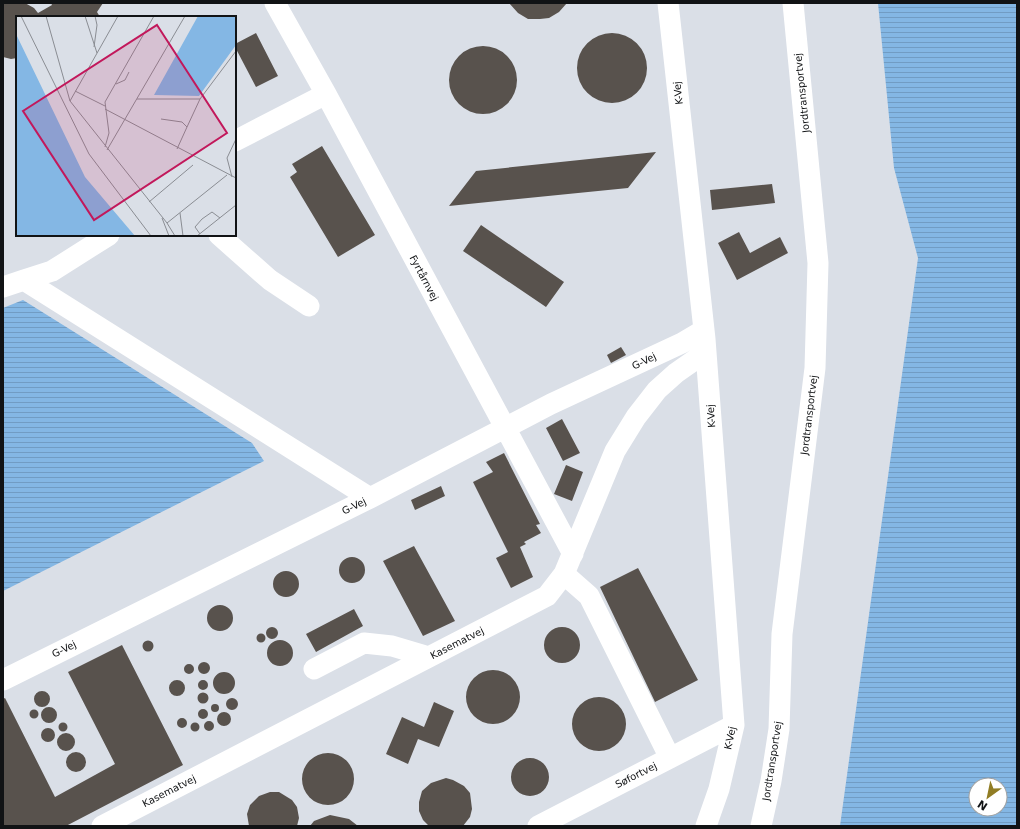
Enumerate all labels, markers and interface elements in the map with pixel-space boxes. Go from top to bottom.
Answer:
inset map [16,16,236,236]
street label: Jordtransportvej [792,52,812,135]
street label: K-Vej [671,81,685,105]
street label: Fyrtårnvej [407,253,441,303]
street label: G-Vej [630,350,658,372]
street label: Jordtransportvej [799,374,819,457]
street label: K-Vej [705,404,717,428]
street label: G-Vej [340,495,368,517]
street label: Kasematvej [428,625,486,661]
street label: G-Vej [50,638,78,660]
street label: Jordtransportvej [760,720,784,803]
street label: K-Vej [722,725,738,751]
street label: Søfortvej [613,760,659,790]
street label: Kasematvej [140,773,198,809]
north arrow [968,777,1008,817]
text: N [975,797,990,813]

